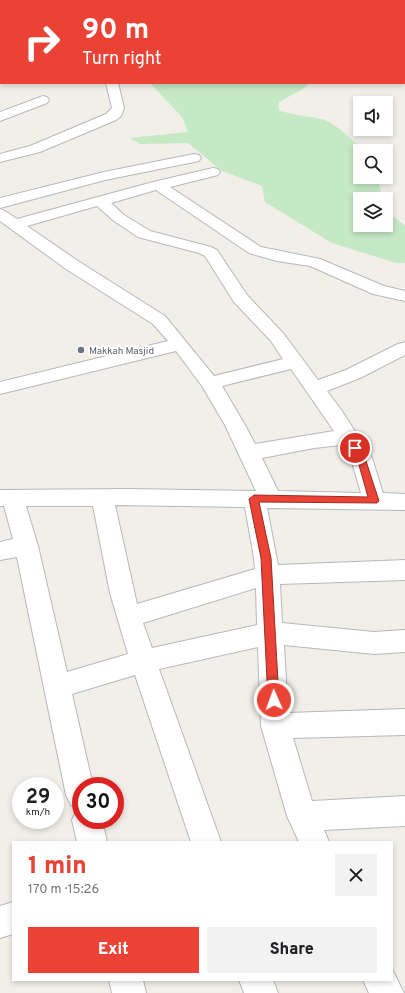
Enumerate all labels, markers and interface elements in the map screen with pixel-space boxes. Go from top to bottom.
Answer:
text: 90 m [82,13,149,49]
icon: right [16,16,68,68]
text: Turn right [82,48,162,71]
map controls [353,96,393,232]
button: sound [353,96,393,136]
button: search [353,144,393,184]
button: layers [353,192,393,232]
marker: Makkah Masjid [76,345,86,355]
place label: Makkah Masjid [89,345,154,358]
pin [338,431,372,465]
icon: arrive [344,437,366,459]
position arrow [253,679,295,721]
speed limit sign: 30 [72,777,124,829]
text: 29 [26,785,50,811]
text: km/h [26,806,50,819]
text: 1 min [28,852,87,882]
button: close [335,854,377,896]
text: 170 m · 15:26 [28,882,99,898]
button: Exit [28,927,199,973]
button: Share [207,927,377,973]

